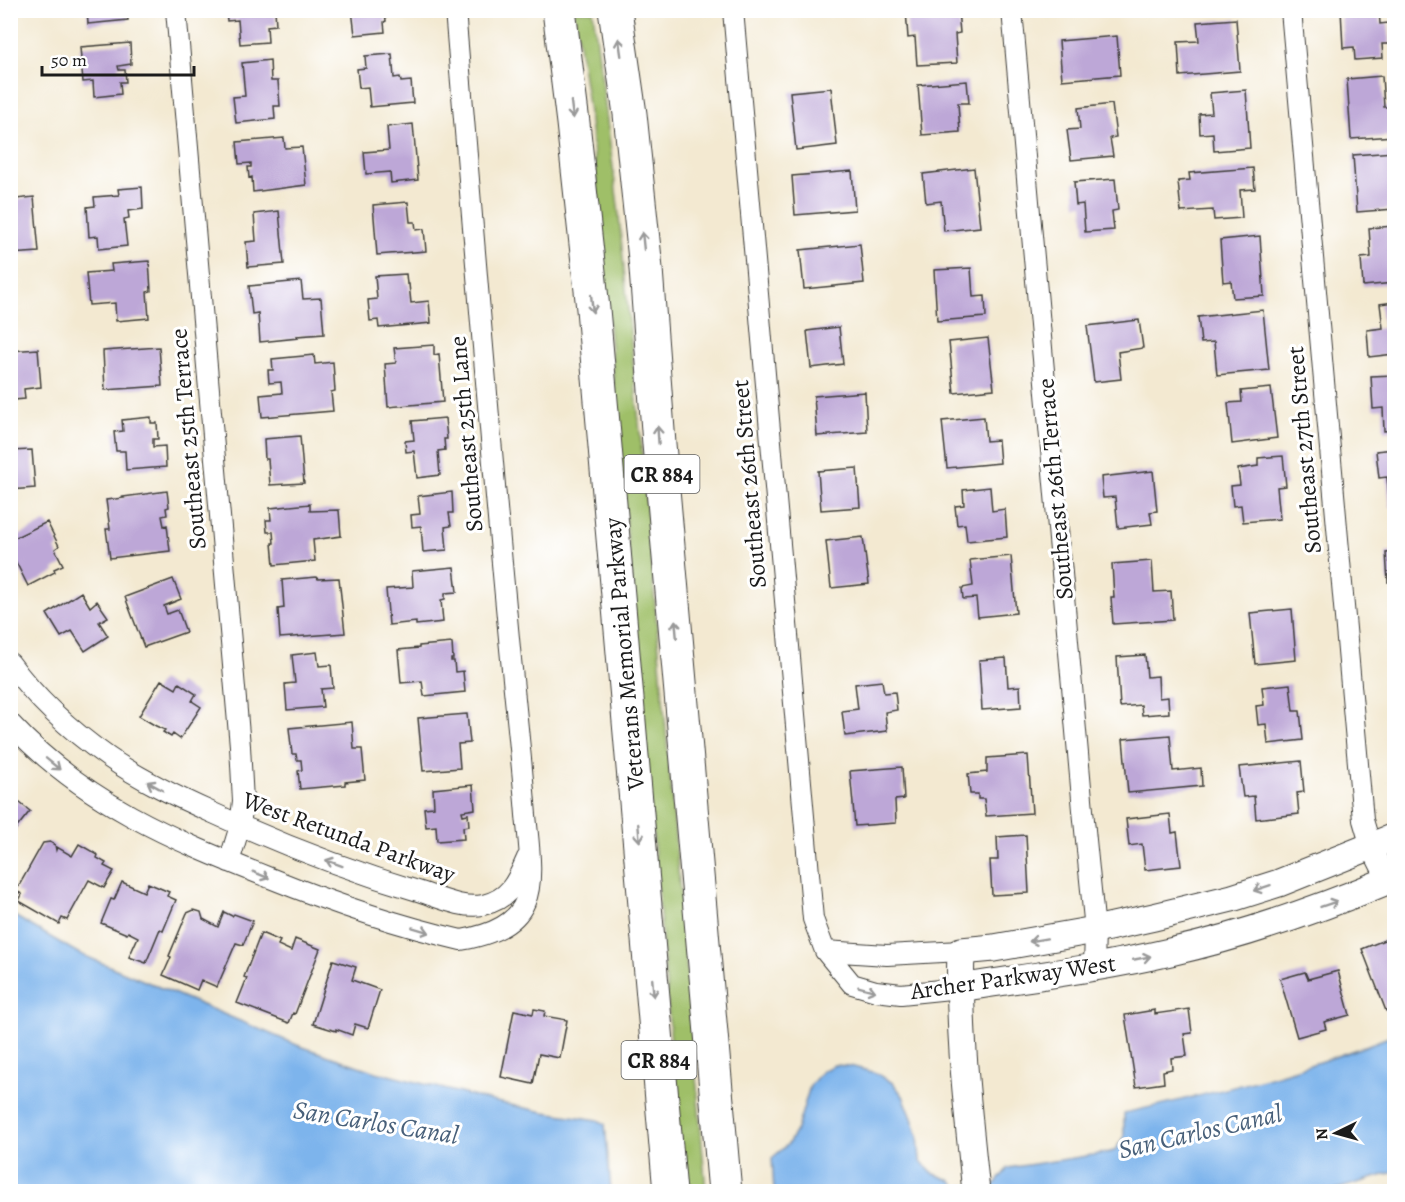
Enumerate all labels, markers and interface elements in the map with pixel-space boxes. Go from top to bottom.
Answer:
one-way arrow [615,38,626,57]
scale bar [42,39,194,77]
text: 50 m [51,48,87,72]
one-way arrow [566,100,577,120]
one-way arrow [637,231,648,251]
one-way arrow [587,294,598,313]
street label: Southeast 25th Terrace [162,327,214,551]
street label: Southeast 25th Lane [441,335,491,533]
street label: Southeast 27th Street [1279,345,1329,555]
street label: Southeast 26th Terrace [1029,377,1081,601]
street label: Southeast 26th Street [724,378,774,590]
one-way arrow [652,426,663,446]
road number: CR 884 [624,455,700,493]
street label: Veterans Memorial Parkway [596,516,652,792]
one-way arrow [670,620,681,640]
one-way arrow [45,757,61,770]
one-way arrow [147,780,164,792]
street label: West Retunda Parkway [237,783,460,890]
one-way arrow [634,822,645,842]
one-way arrow [325,857,344,868]
one-way arrow [251,870,270,881]
one-way arrow [1253,884,1272,895]
one-way arrow [1319,898,1338,909]
one-way arrow [411,925,430,936]
one-way arrow [1028,935,1048,946]
street label: Archer Parkway West [907,947,1118,1007]
one-way arrow [1131,952,1151,963]
one-way arrow [648,977,659,997]
one-way arrow [857,983,876,995]
road number: CR 884 [622,1041,696,1079]
water label: San Carlos Canal [291,1092,462,1153]
water label: San Carlos Canal [1115,1096,1286,1167]
north arrow [1306,1103,1366,1163]
text: N [1311,1127,1334,1141]

